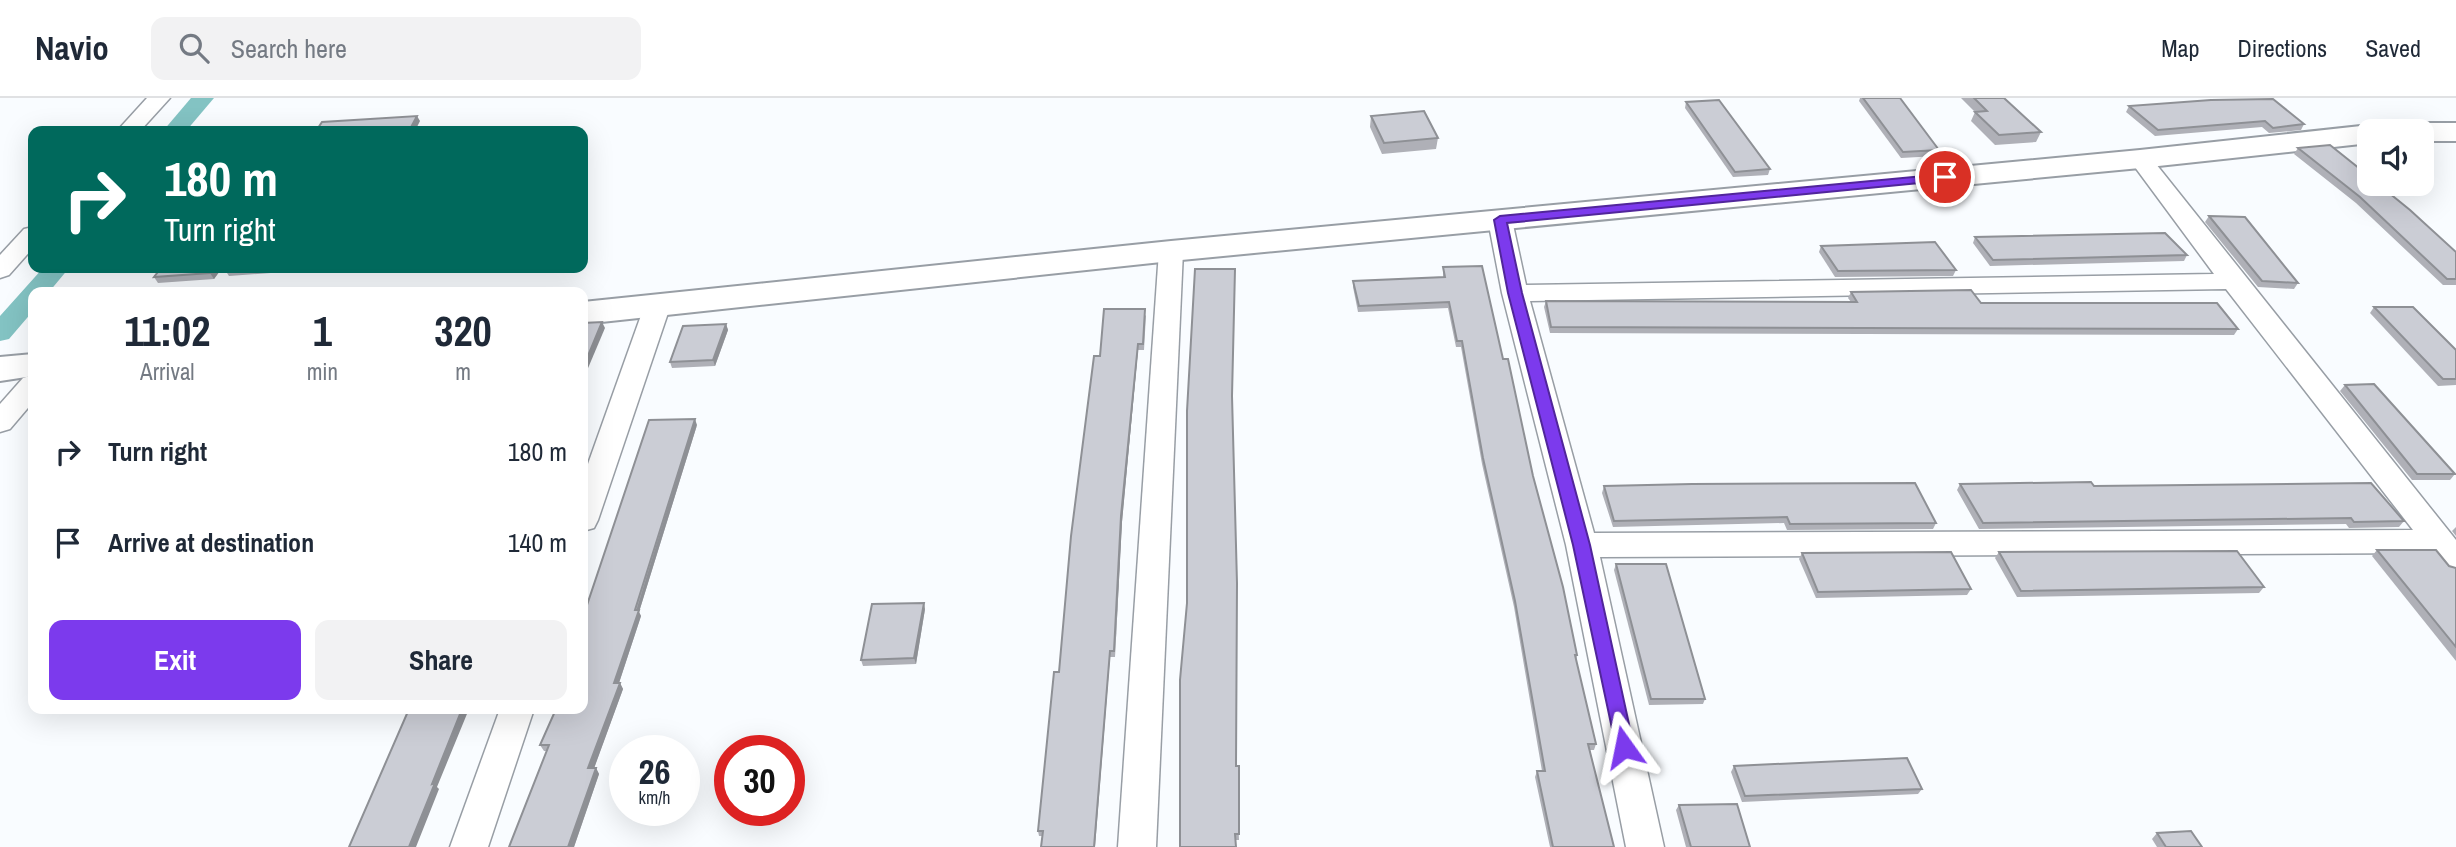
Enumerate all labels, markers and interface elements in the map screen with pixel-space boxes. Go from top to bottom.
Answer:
search box [151,17,641,80]
text: Navio [35,26,109,70]
icon: search [175,29,213,67]
text: Search here [231,31,347,66]
text: Map [2161,32,2199,64]
text: Directions [2237,32,2327,64]
text: Saved [2365,32,2421,64]
map controls [2357,119,2434,196]
button: sound [2357,119,2434,196]
text: 180 m [164,145,278,211]
pin [1915,147,1975,207]
icon: right [49,154,140,245]
icon: arrive [1926,158,1964,196]
text: Turn right [164,208,276,251]
text: 11:02 [124,303,210,359]
text: 1 [313,303,332,359]
text: 320 [434,303,492,359]
text: Arrival [140,356,195,387]
text: min [307,356,338,387]
text: m [455,356,471,387]
icon: right [49,433,87,471]
text: Turn right [108,434,207,469]
text: 180 m [508,434,567,469]
icon: arrive [49,524,87,562]
text: Arrive at destination [108,525,314,560]
text: 140 m [508,525,567,560]
button: Exit [49,620,301,700]
button: Share [315,620,567,700]
position arrow [1587,710,1661,784]
speed limit sign: 30 [714,735,805,826]
text: 26 [639,748,670,795]
text: km/h [639,785,671,810]

